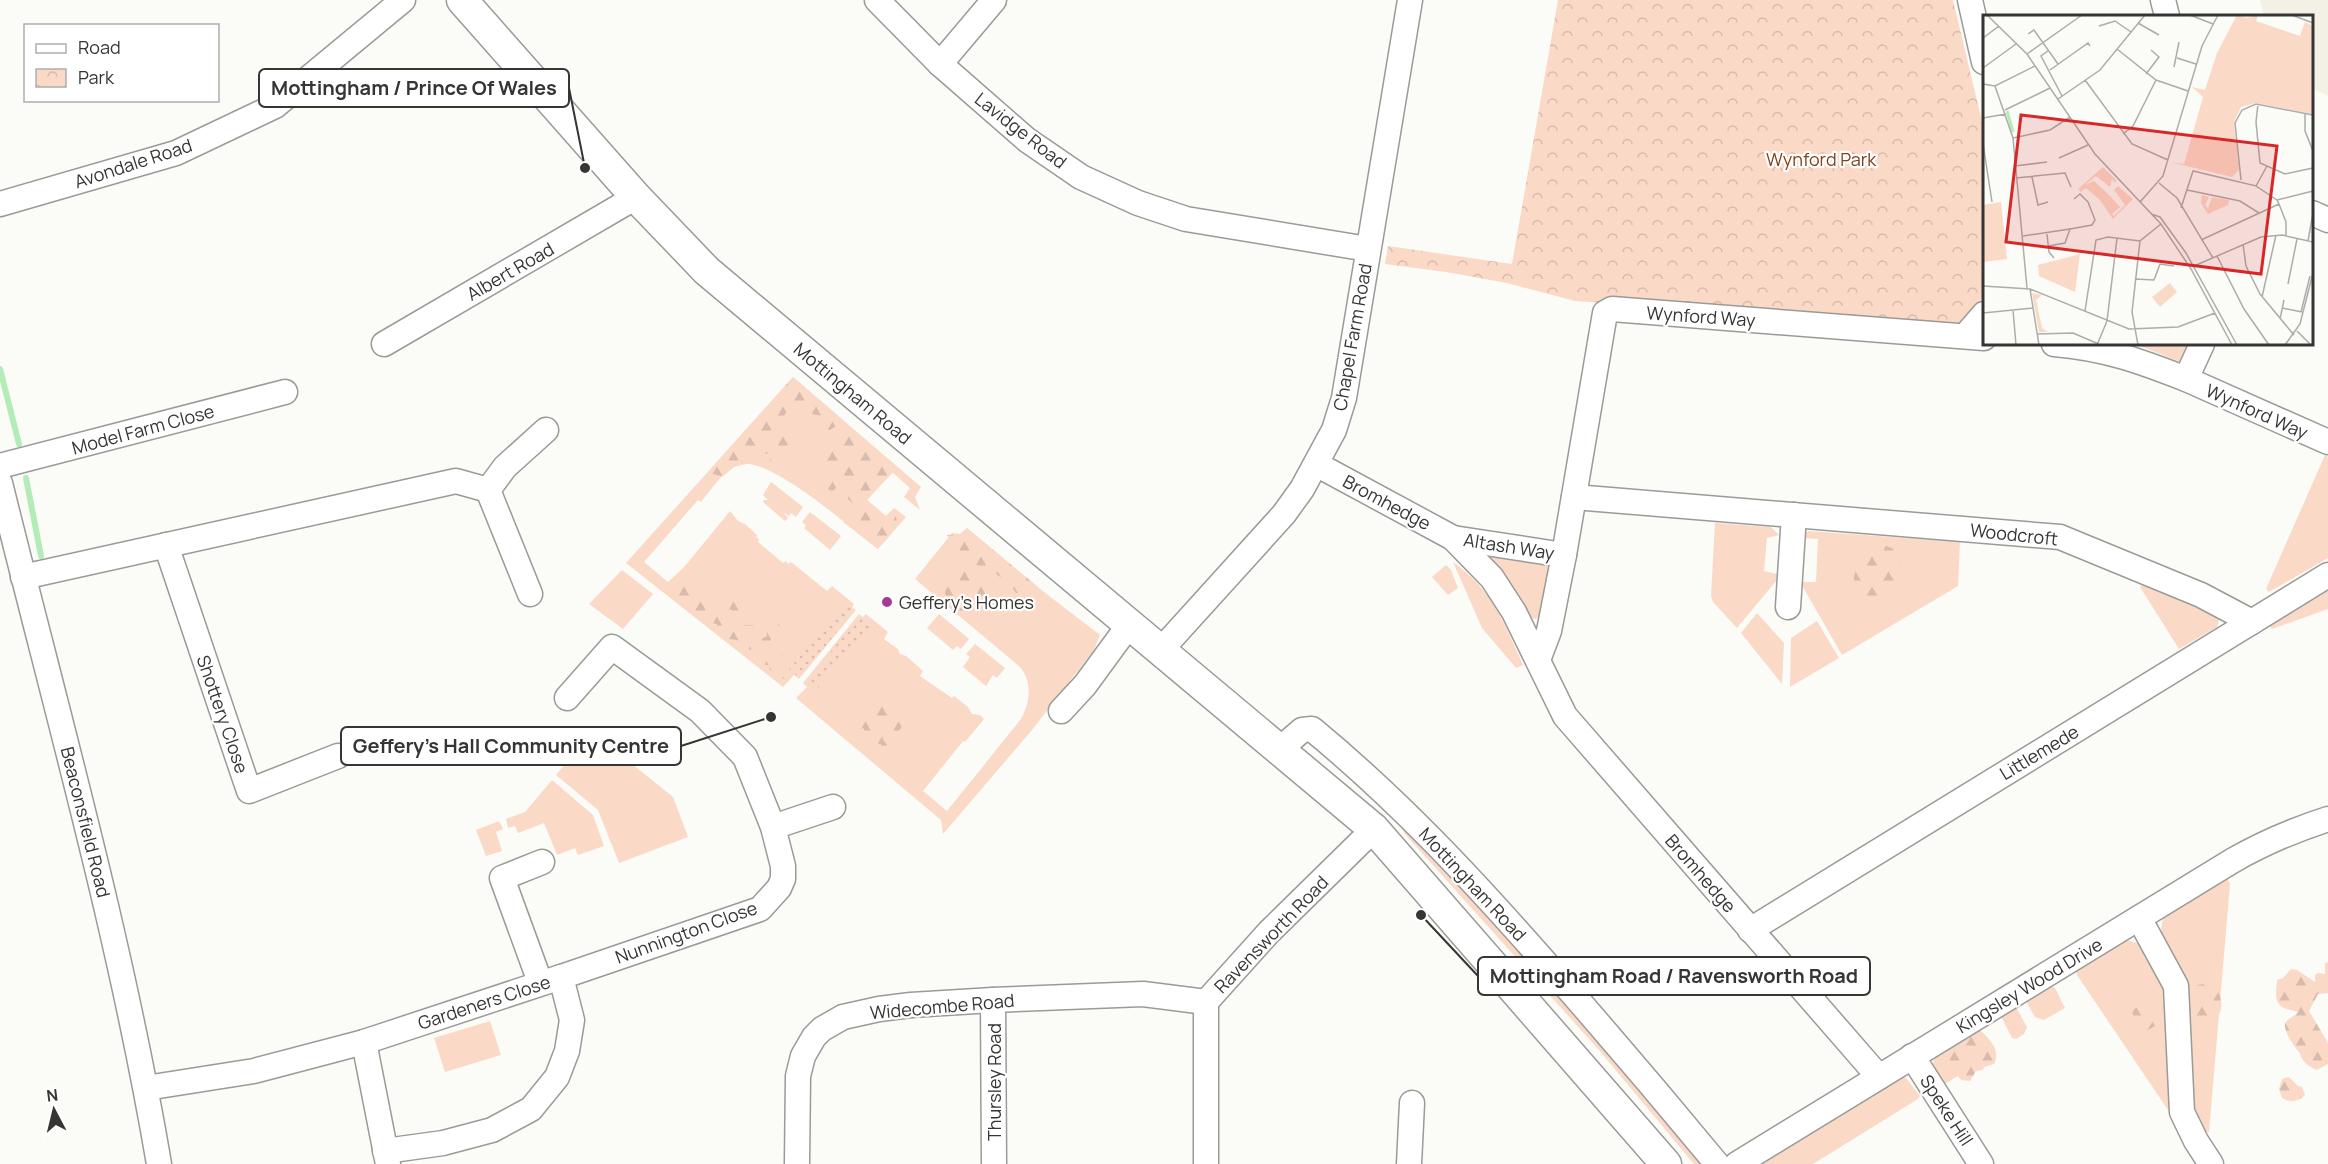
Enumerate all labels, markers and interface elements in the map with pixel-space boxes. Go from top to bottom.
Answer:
inset map [1983,15,2313,345]
legend [24,24,219,102]
text: Road [78,35,121,59]
text: Park [78,65,115,89]
callout: Mottingham / Prince Of Wales [259,69,569,107]
text: Mottingham / Prince Of Wales [271,74,557,101]
street label: Lavidge Road [970,87,1072,173]
street label: Avondale Road [71,133,195,193]
park label: Wynford Park [1766,147,1877,171]
street label: Albert Road [462,236,558,306]
street label: Chapel Farm Road [1327,261,1377,413]
street label: Wynford Way [1646,300,1757,332]
street label: Mottingham Road [789,337,917,449]
street label: Wynford Way [2202,378,2312,444]
street label: Model Farm Close [69,398,217,460]
street label: Bromhedge [1339,469,1435,535]
street label: Woodcroft [1969,517,2059,551]
street label: Altash Way [1462,527,1557,565]
place label: Geffery's Homes [899,590,1034,614]
marker: Geffery's Homes [880,595,894,609]
street label: Shottery Close [192,652,254,776]
street label: Littlemede [1995,719,2083,785]
callout: Geffery's Hall Community Centre [341,727,681,765]
text: Geffery's Hall Community Centre [353,732,669,759]
street label: Beaconsfield Road [56,744,116,900]
street label: Mottingham Road [1414,822,1532,946]
street label: Bromhedge [1660,829,1742,917]
street label: Ravensworth Road [1209,870,1333,998]
street label: Nunnington Close [612,895,760,969]
street label: Kingsley Wood Drive [1951,932,2107,1038]
callout: Mottingham Road / Ravensworth Road [1478,957,1870,995]
text: Mottingham Road / Ravensworth Road [1490,962,1858,989]
street label: Gardeners Close [415,969,553,1035]
street label: Widecombe Road [869,988,1015,1024]
street label: Thursley Road [982,1023,1006,1141]
street label: Speke Hill [1915,1070,1979,1150]
north arrow [24,1080,84,1140]
text: N [45,1083,59,1107]

